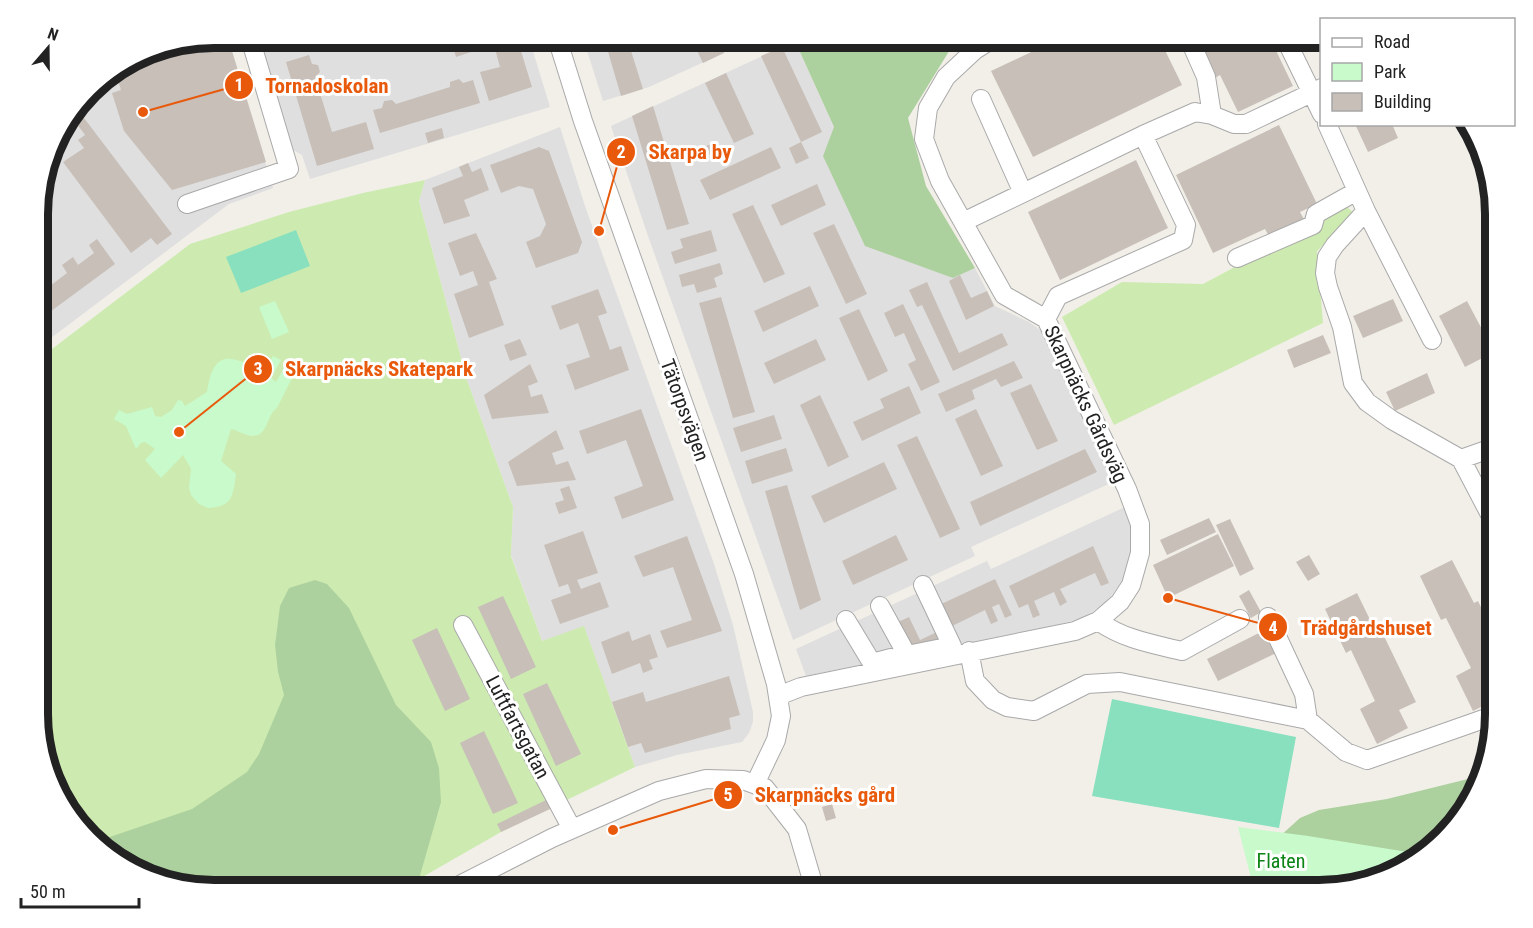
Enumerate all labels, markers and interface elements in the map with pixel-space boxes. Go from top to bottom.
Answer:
north arrow [18,18,78,78]
legend [1320,18,1515,126]
text: N [45,24,61,45]
text: Road [1374,31,1410,52]
text: Park [1374,61,1406,82]
callout: Tornadoskolan [224,66,401,105]
text: 1 [234,74,244,95]
text: Tornadoskolan [265,74,389,98]
text: Building [1374,91,1431,112]
callout: Skarpa by [606,132,743,171]
text: Skarpa by [649,140,732,164]
text: 2 [616,141,626,162]
street label: Skarpnäcks Gårdsväg [1039,322,1133,486]
callout: Skarpnäcks Skatepark [243,349,485,388]
street label: Tätorpsvägen [655,356,715,464]
text: Skarpnäcks Skatepark [285,357,474,381]
text: 3 [253,358,263,379]
callout: Trädgårdshuset [1258,608,1444,647]
text: Trädgårdshuset [1300,616,1432,640]
text: 4 [1268,617,1278,638]
street label: Luftfartsgatan [481,671,555,783]
callout: Skarpnäcks gård [713,775,907,814]
text: Skarpnäcks gård [755,783,895,807]
text: 5 [723,784,733,805]
park label: Flaten [1257,849,1305,873]
scale bar [21,871,140,909]
text: 50 m [30,881,65,902]

